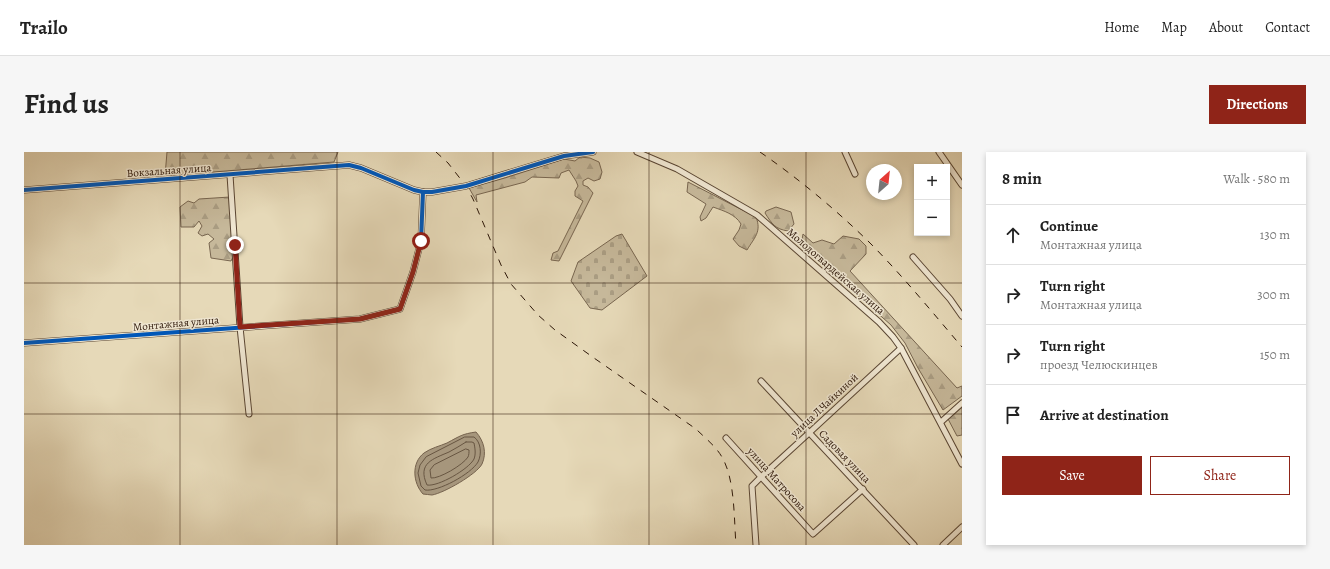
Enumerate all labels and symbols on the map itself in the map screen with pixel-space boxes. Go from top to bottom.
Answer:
street label: Вокзальная улица [126,160,213,181]
north arrow [866,164,902,200]
street label: Молодогвардейская улица [784,225,888,319]
route start [412,232,430,250]
route end [226,236,244,254]
street label: Монтажная улица [132,312,221,335]
street label: улица Л.Чайкиной [787,370,861,441]
street label: Садовая улица [815,426,875,487]
street label: улица Матросова [743,443,810,515]

